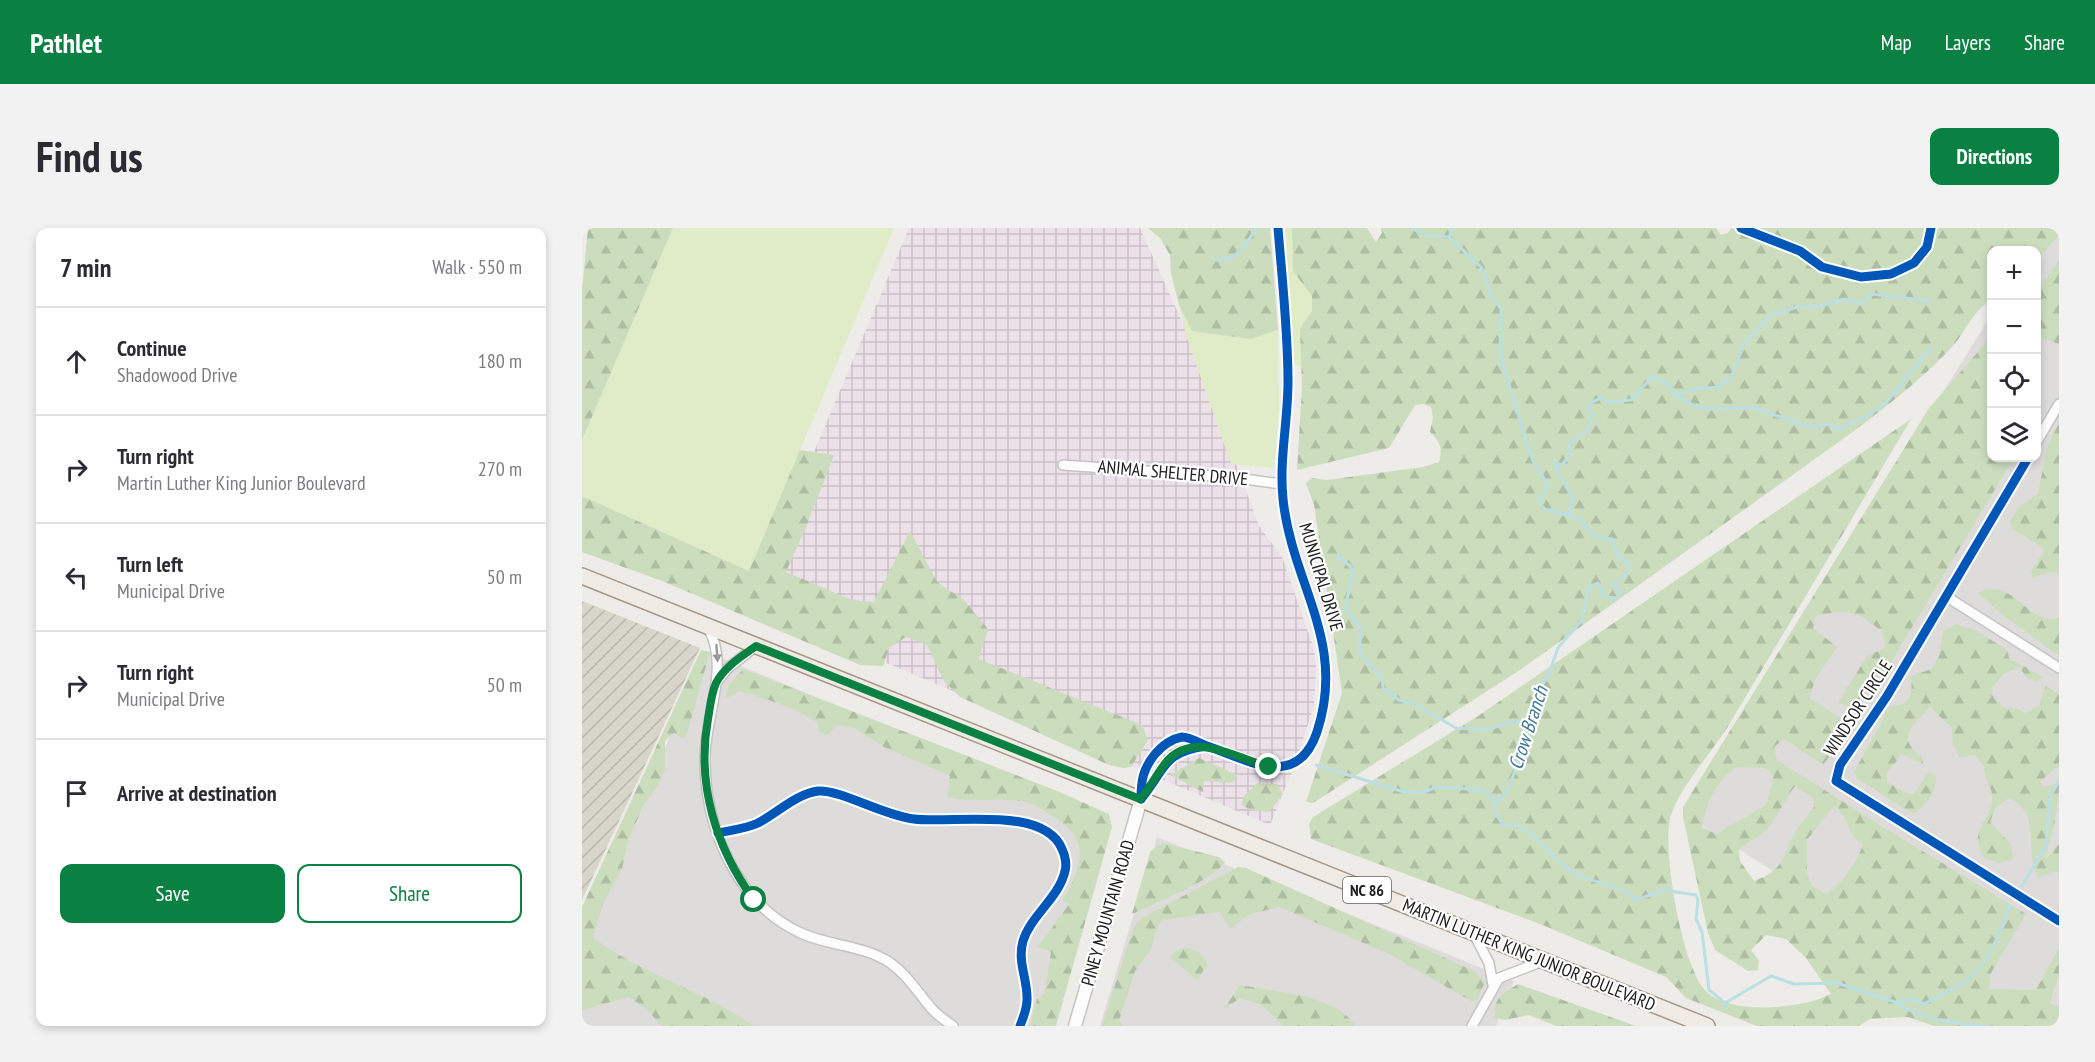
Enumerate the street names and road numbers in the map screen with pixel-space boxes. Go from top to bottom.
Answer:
street label: ANIMAL SHELTER DRIVE [1097,454,1249,491]
street label: MUNICIPAL DRIVE [1294,520,1349,634]
street label: WINDSOR CIRCLE [1818,656,1897,760]
street label: PINEY MOUNTAIN ROAD [1076,837,1139,988]
road number: NC 86 [1343,877,1391,903]
street label: MARTIN LUTHER KING JUNIOR BOULEVARD [1399,893,1659,1016]

